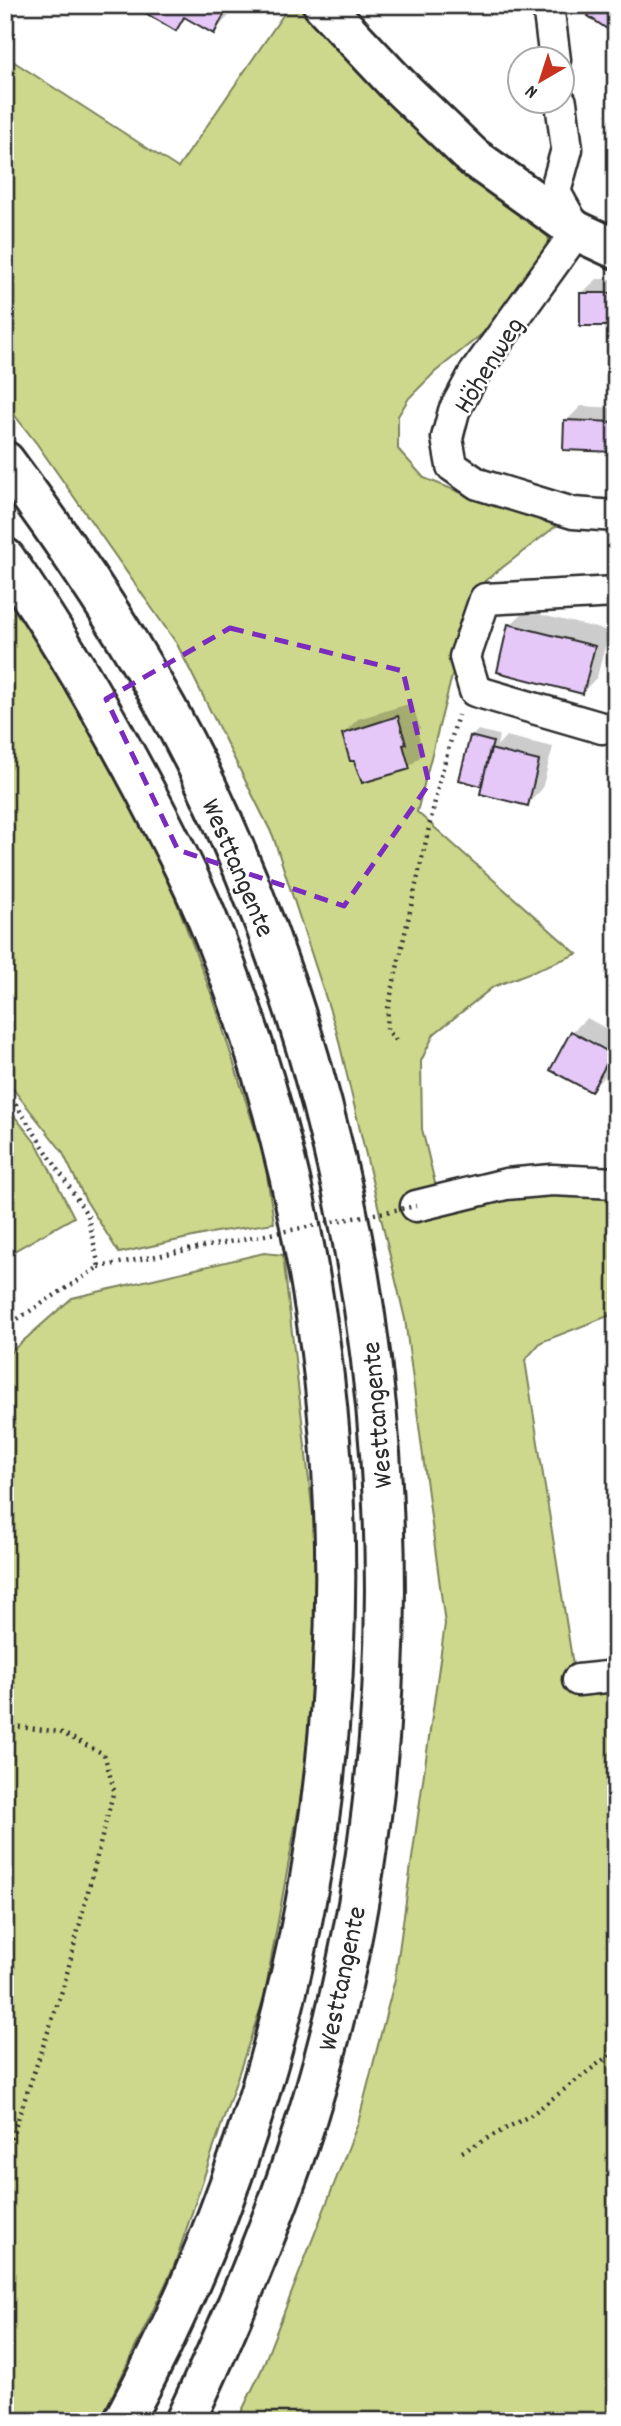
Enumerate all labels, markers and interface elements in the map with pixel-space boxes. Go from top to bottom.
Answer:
north arrow [505,46,576,116]
text: N [520,77,545,104]
street label: Höhenweg [446,310,537,423]
street label: Westtangente [188,793,283,944]
street label: Westtangente [354,1340,406,1490]
street label: Westtangente [310,1903,380,2055]

